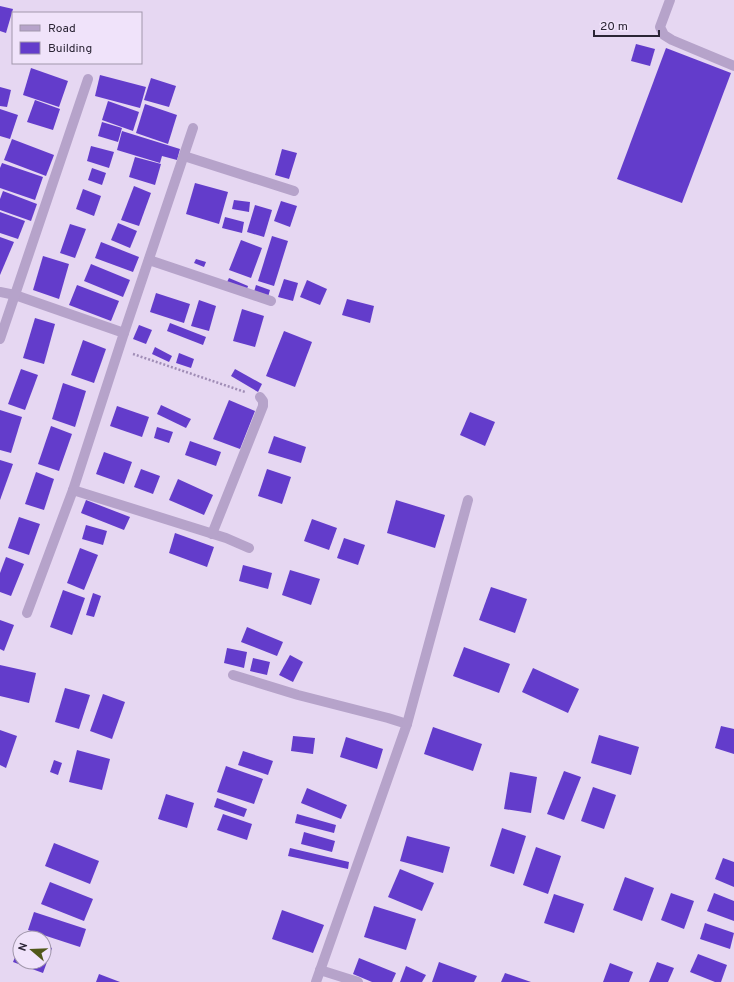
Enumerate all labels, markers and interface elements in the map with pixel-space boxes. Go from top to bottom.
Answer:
legend [12,12,142,64]
scale bar [594,12,659,38]
text: 20 m [600,19,628,35]
text: Road [48,21,76,37]
text: Building [48,41,92,57]
north arrow [12,930,52,970]
text: N [16,941,31,953]

